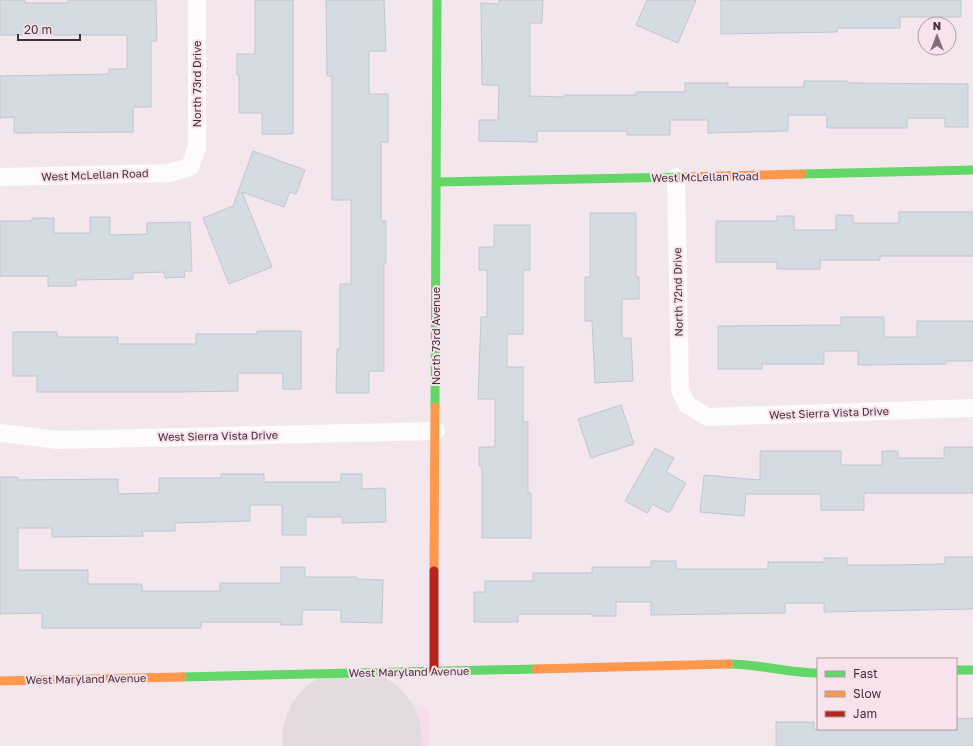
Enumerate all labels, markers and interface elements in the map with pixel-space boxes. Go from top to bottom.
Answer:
scale bar [18,16,80,42]
north arrow [917,16,957,56]
text: N [933,19,941,32]
text: 20 m [24,22,52,37]
street label: North 73rd Drive [190,41,203,127]
street label: West McLellan Road [41,166,149,183]
street label: West McLellan Road [651,169,759,184]
street label: North 72nd Drive [670,247,685,337]
street label: North 73rd Avenue [429,287,442,385]
street label: West Sierra Vista Drive [769,404,889,421]
street label: West Sierra Vista Drive [158,428,278,443]
legend [817,658,957,730]
street label: West Maryland Avenue [348,664,469,679]
text: Fast [853,666,878,681]
street label: West Maryland Avenue [25,671,146,686]
text: Slow [853,686,881,701]
text: Jam [853,706,877,721]

